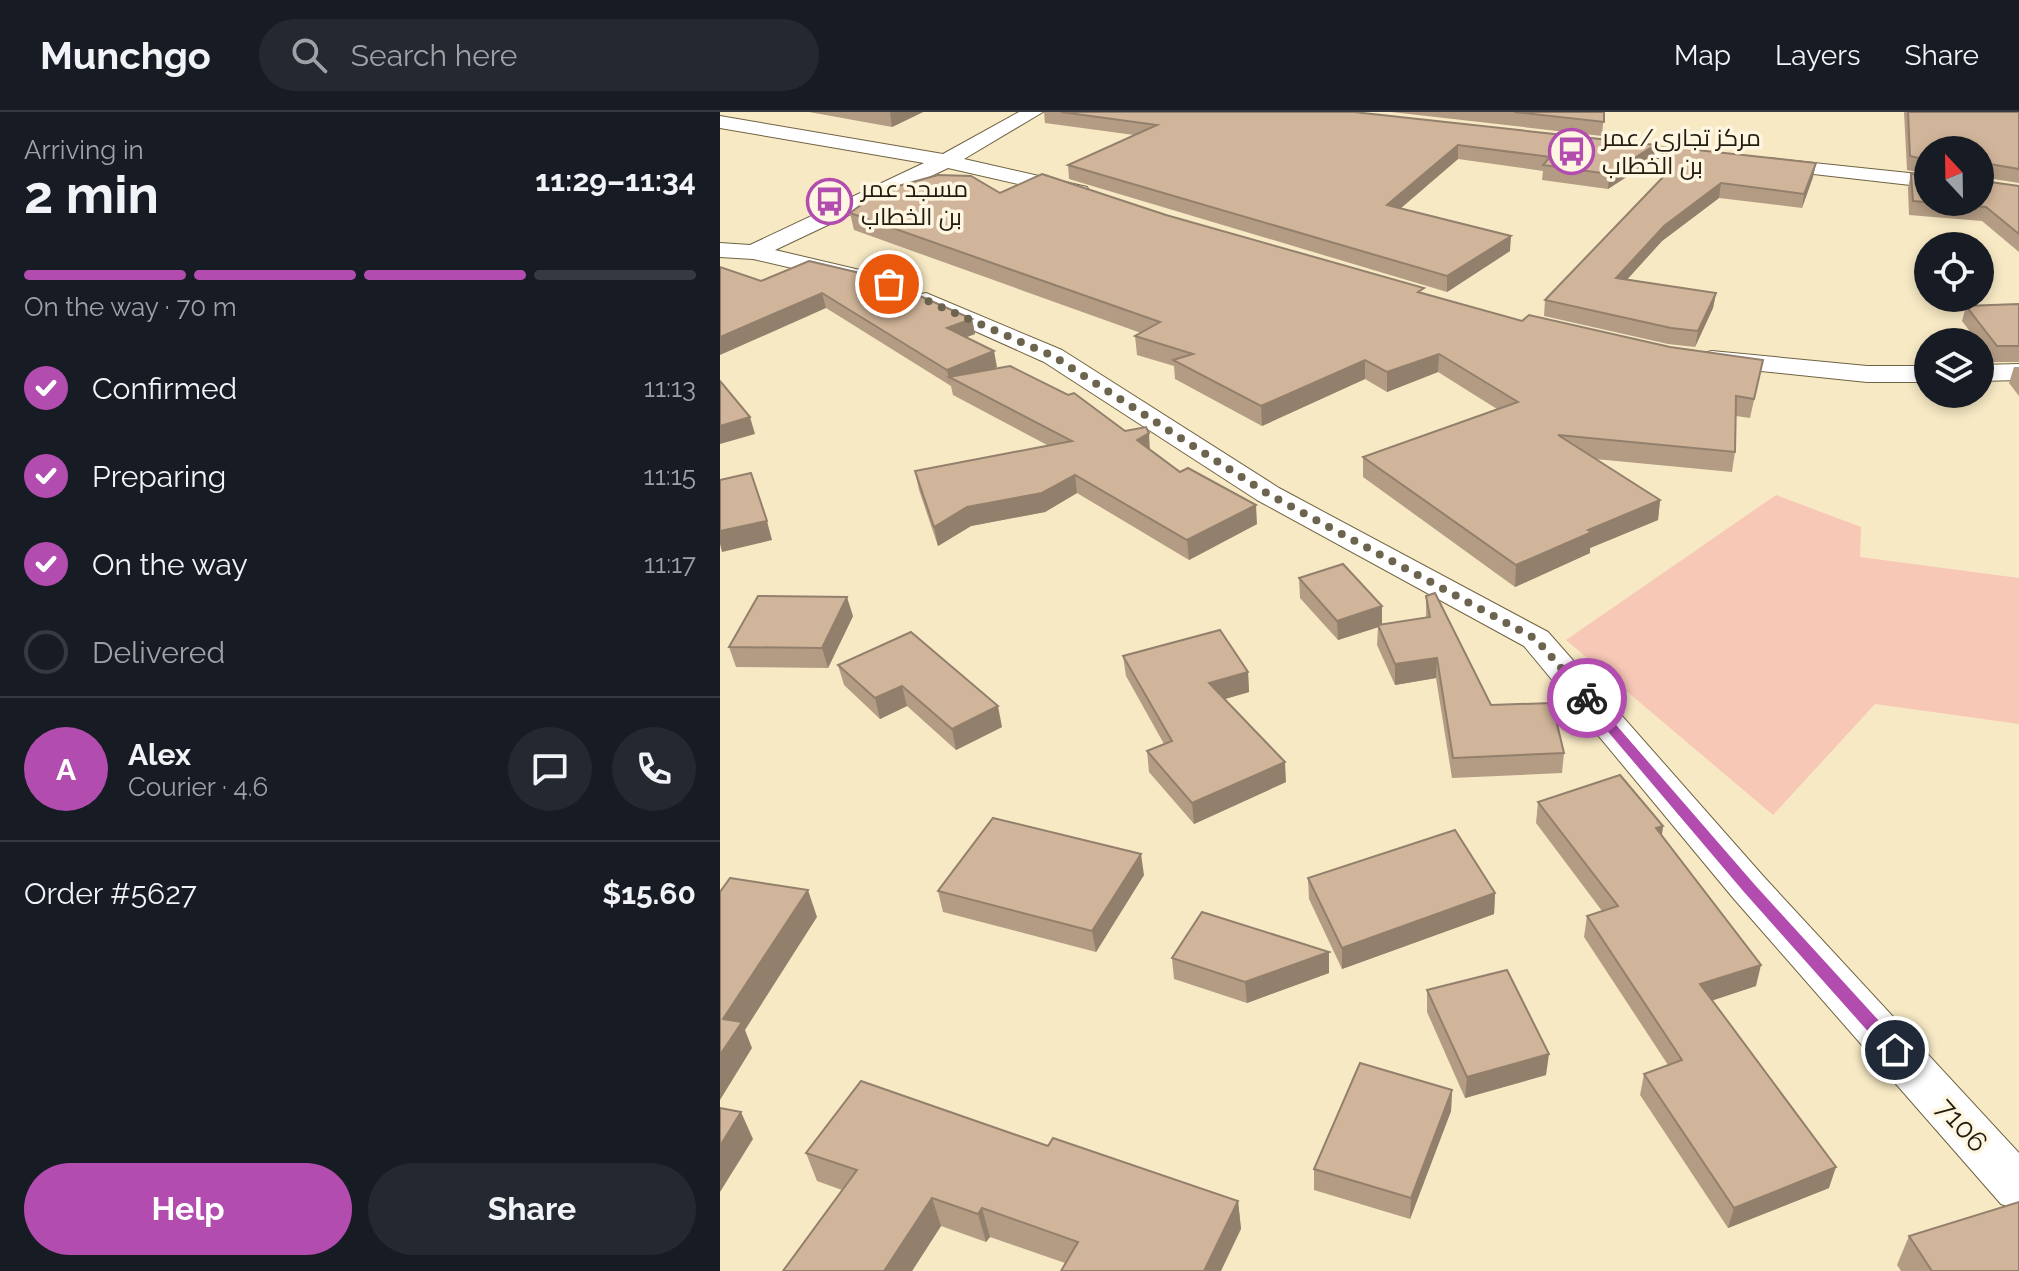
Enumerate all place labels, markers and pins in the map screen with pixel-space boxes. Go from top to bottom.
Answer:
place label: مركز تجاري/عمر بن الخطاب [1600,123,1761,180]
bus stop icon: مركز تجاري/عمر بن الخطاب [1547,127,1595,175]
place label: مسجد عمر بن الخطاب [859,174,968,231]
bus stop icon: مسجد عمر بن الخطاب [806,178,854,226]
pin [855,250,923,318]
pin [1861,1016,1929,1084]

